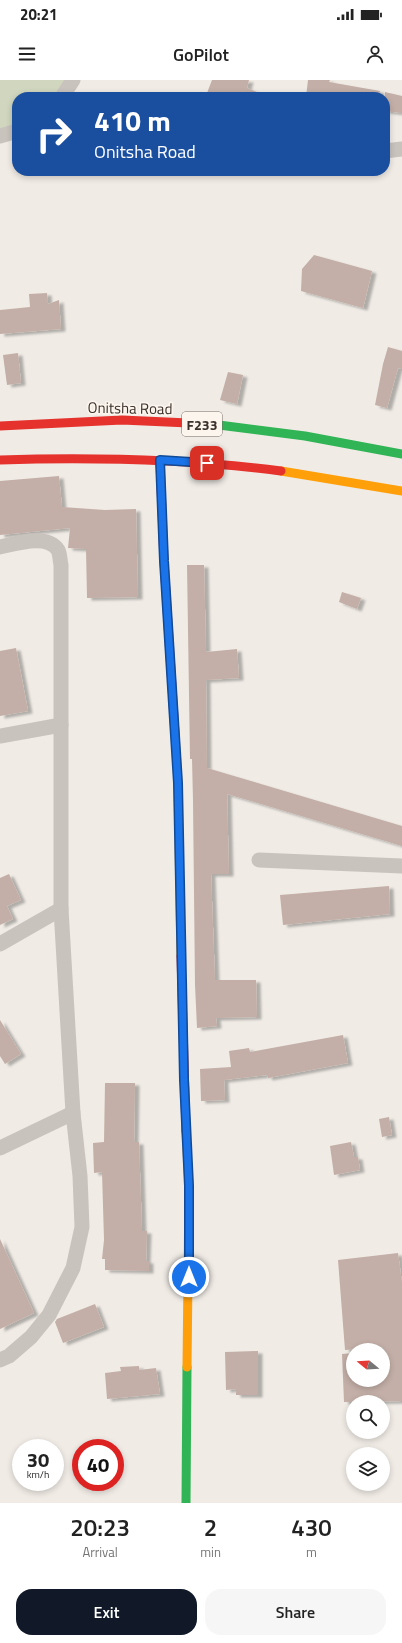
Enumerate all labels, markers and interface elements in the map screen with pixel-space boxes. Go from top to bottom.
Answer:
text: 20:21 [20,3,57,26]
text: GoPilot [173,41,229,68]
icon: menu [16,43,38,65]
icon: person [364,43,386,65]
text: 410 m [94,99,171,142]
icon: right [28,108,80,160]
text: Onitsha Road [94,138,196,165]
street label: Onitsha Road [87,396,173,420]
road number: F233 [182,412,222,436]
pin [190,446,224,480]
icon: arrive [196,452,218,474]
position arrow [168,1256,210,1298]
north arrow [346,1343,390,1387]
map controls [346,1343,390,1491]
button: search [346,1395,390,1439]
speed limit sign: 40 [72,1439,124,1491]
text: 30 [27,1444,49,1475]
button: layers [346,1447,390,1491]
text: km/h [27,1467,49,1482]
text: 20:23 [70,1509,130,1545]
text: 2 [204,1509,217,1545]
text: 430 [291,1509,332,1545]
text: Arrival [82,1542,118,1562]
text: min [200,1542,221,1562]
text: m [306,1542,317,1562]
button: Exit [16,1589,197,1635]
button: Share [205,1589,386,1635]

